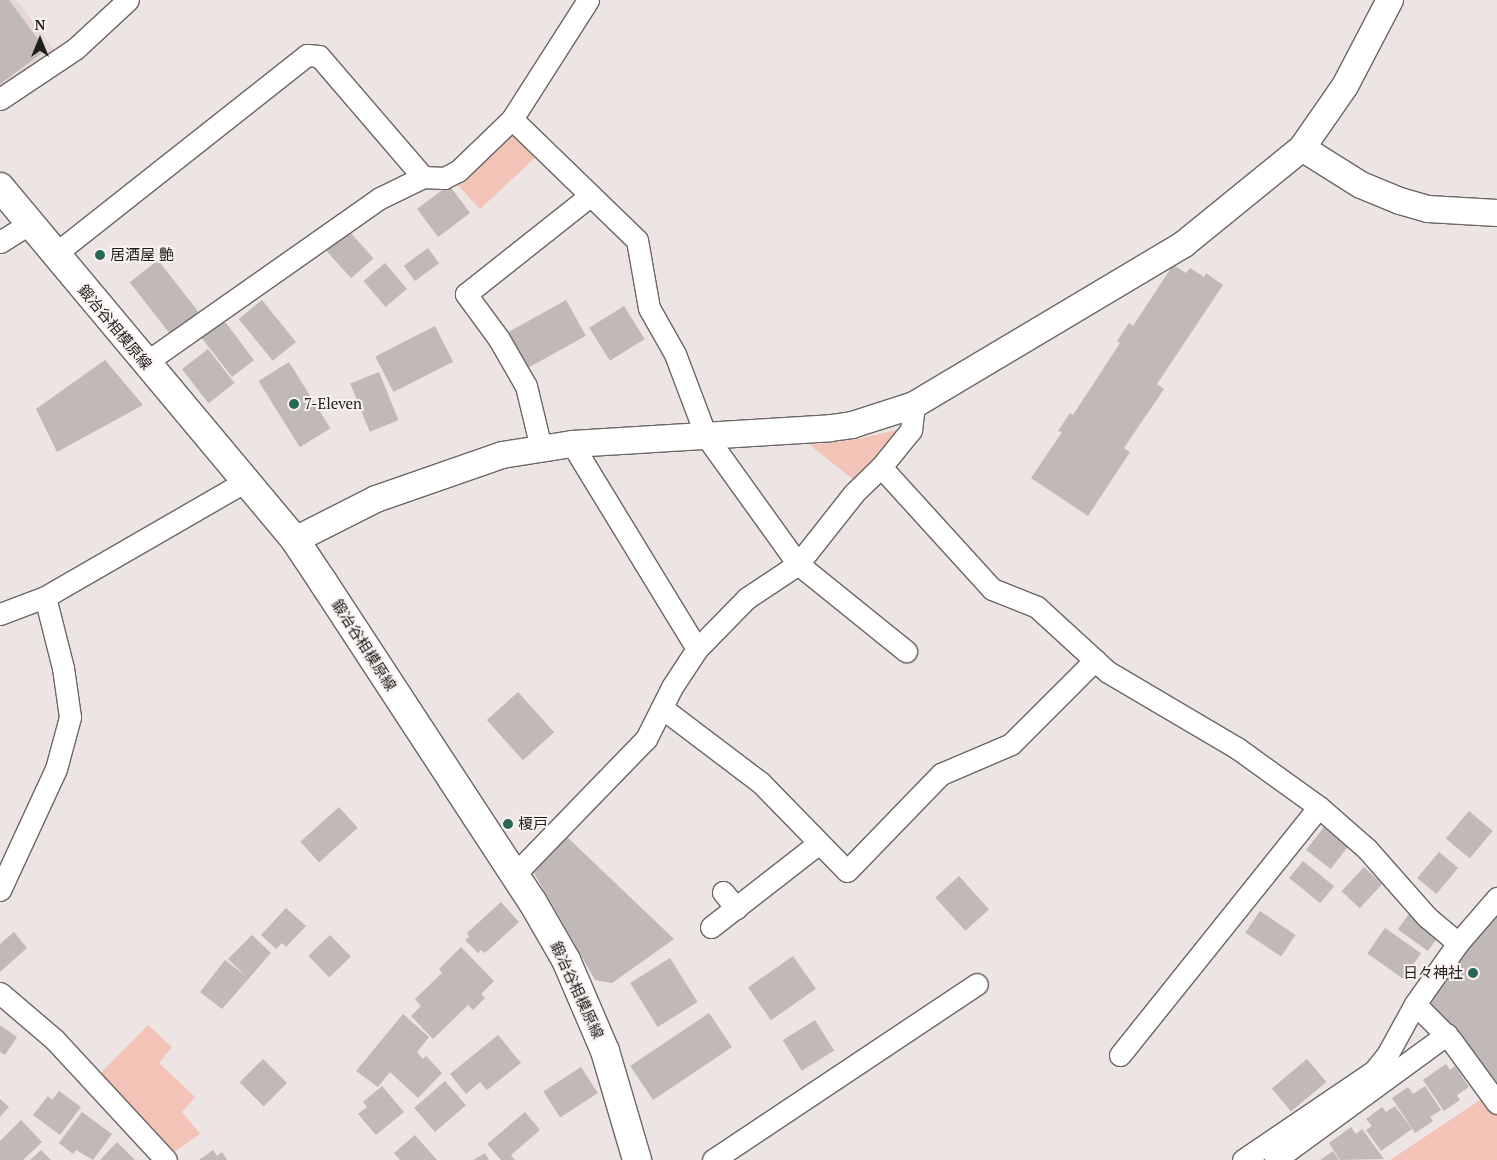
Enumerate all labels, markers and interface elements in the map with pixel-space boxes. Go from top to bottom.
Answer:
north arrow [15,15,65,65]
text: N [35,15,45,34]
place label: 居酒屋 艶 [110,246,174,264]
marker: 居酒屋 艶 [94,249,106,261]
street label: 鍛冶谷相模原線 [74,281,156,373]
place label: 7-Eleven [304,395,362,413]
marker: 7-Eleven [288,398,300,410]
street label: 鍛冶谷相模原線 [328,596,400,694]
place label: 榎戸 [518,815,548,833]
marker: 榎戸 [502,818,514,830]
street label: 鍛冶谷相模原線 [547,939,607,1041]
place label: 日々神社 [1403,964,1463,982]
marker: 日々神社 [1467,967,1479,979]

